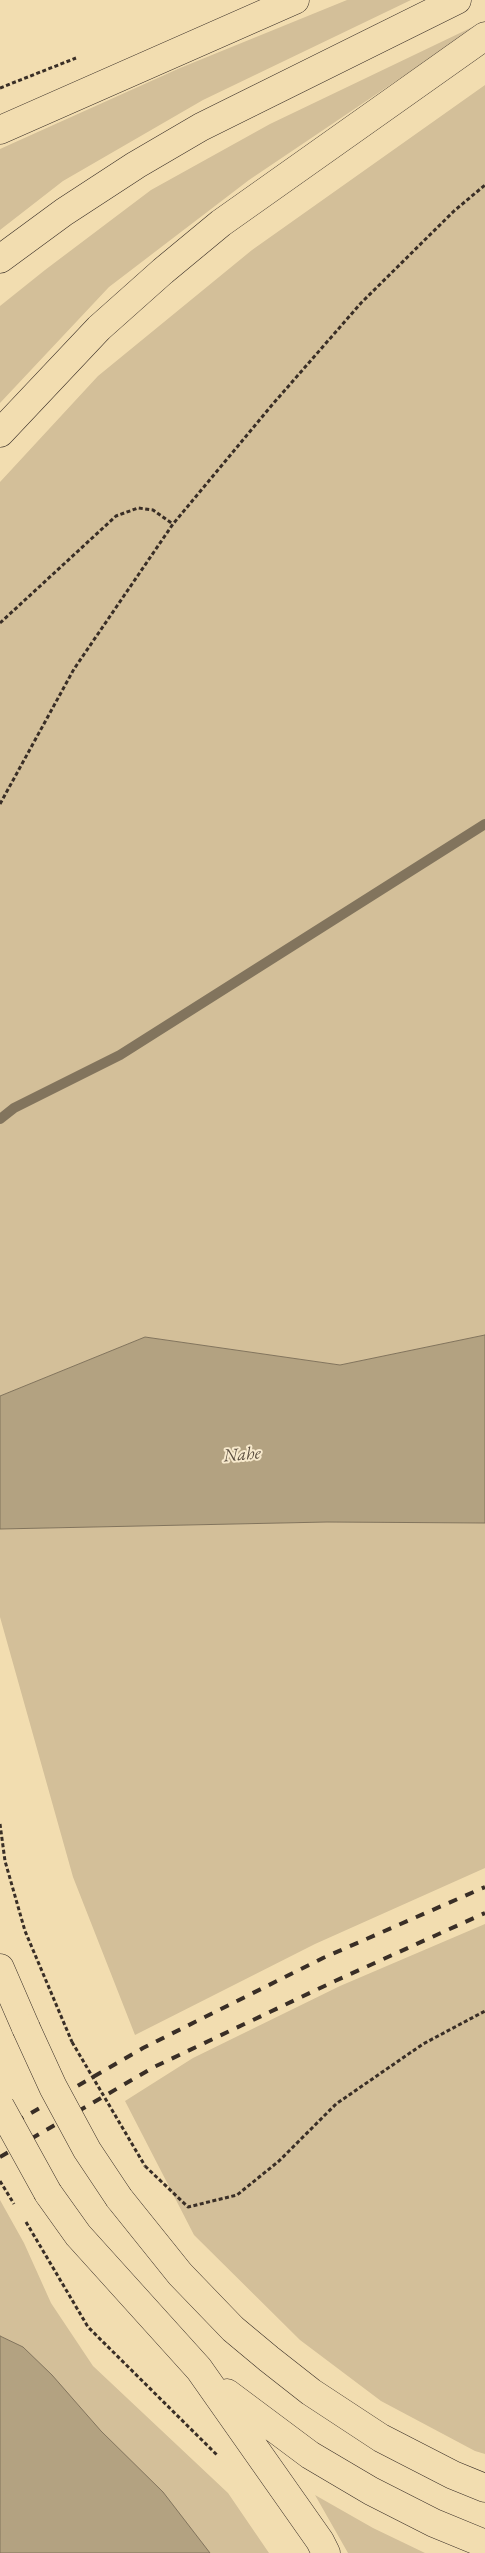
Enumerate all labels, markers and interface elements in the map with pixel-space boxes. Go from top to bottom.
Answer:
water label: Nahe [222,1443,262,1467]

